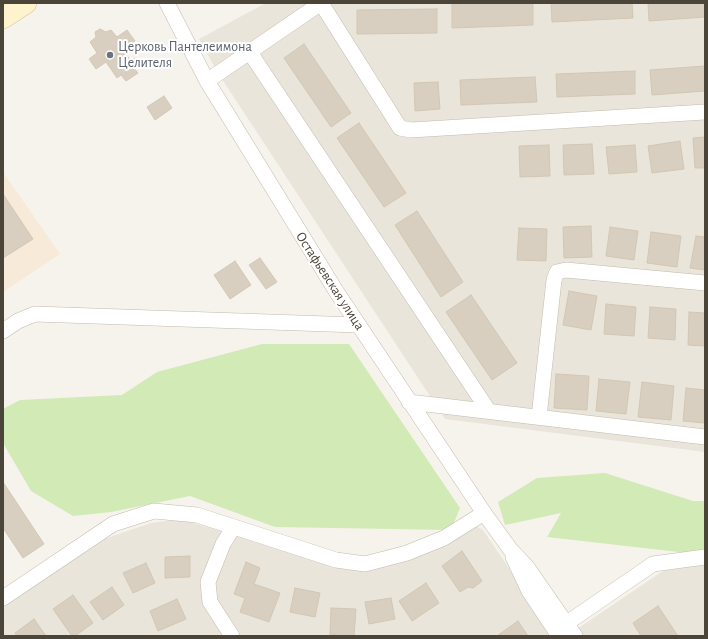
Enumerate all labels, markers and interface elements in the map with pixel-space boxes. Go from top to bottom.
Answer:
place label: Церковь Пантелеимона Целителя [118,39,252,72]
marker: Церковь Пантелеимона Целителя [105,50,115,60]
street label: Остафьевская улица [292,229,368,333]

